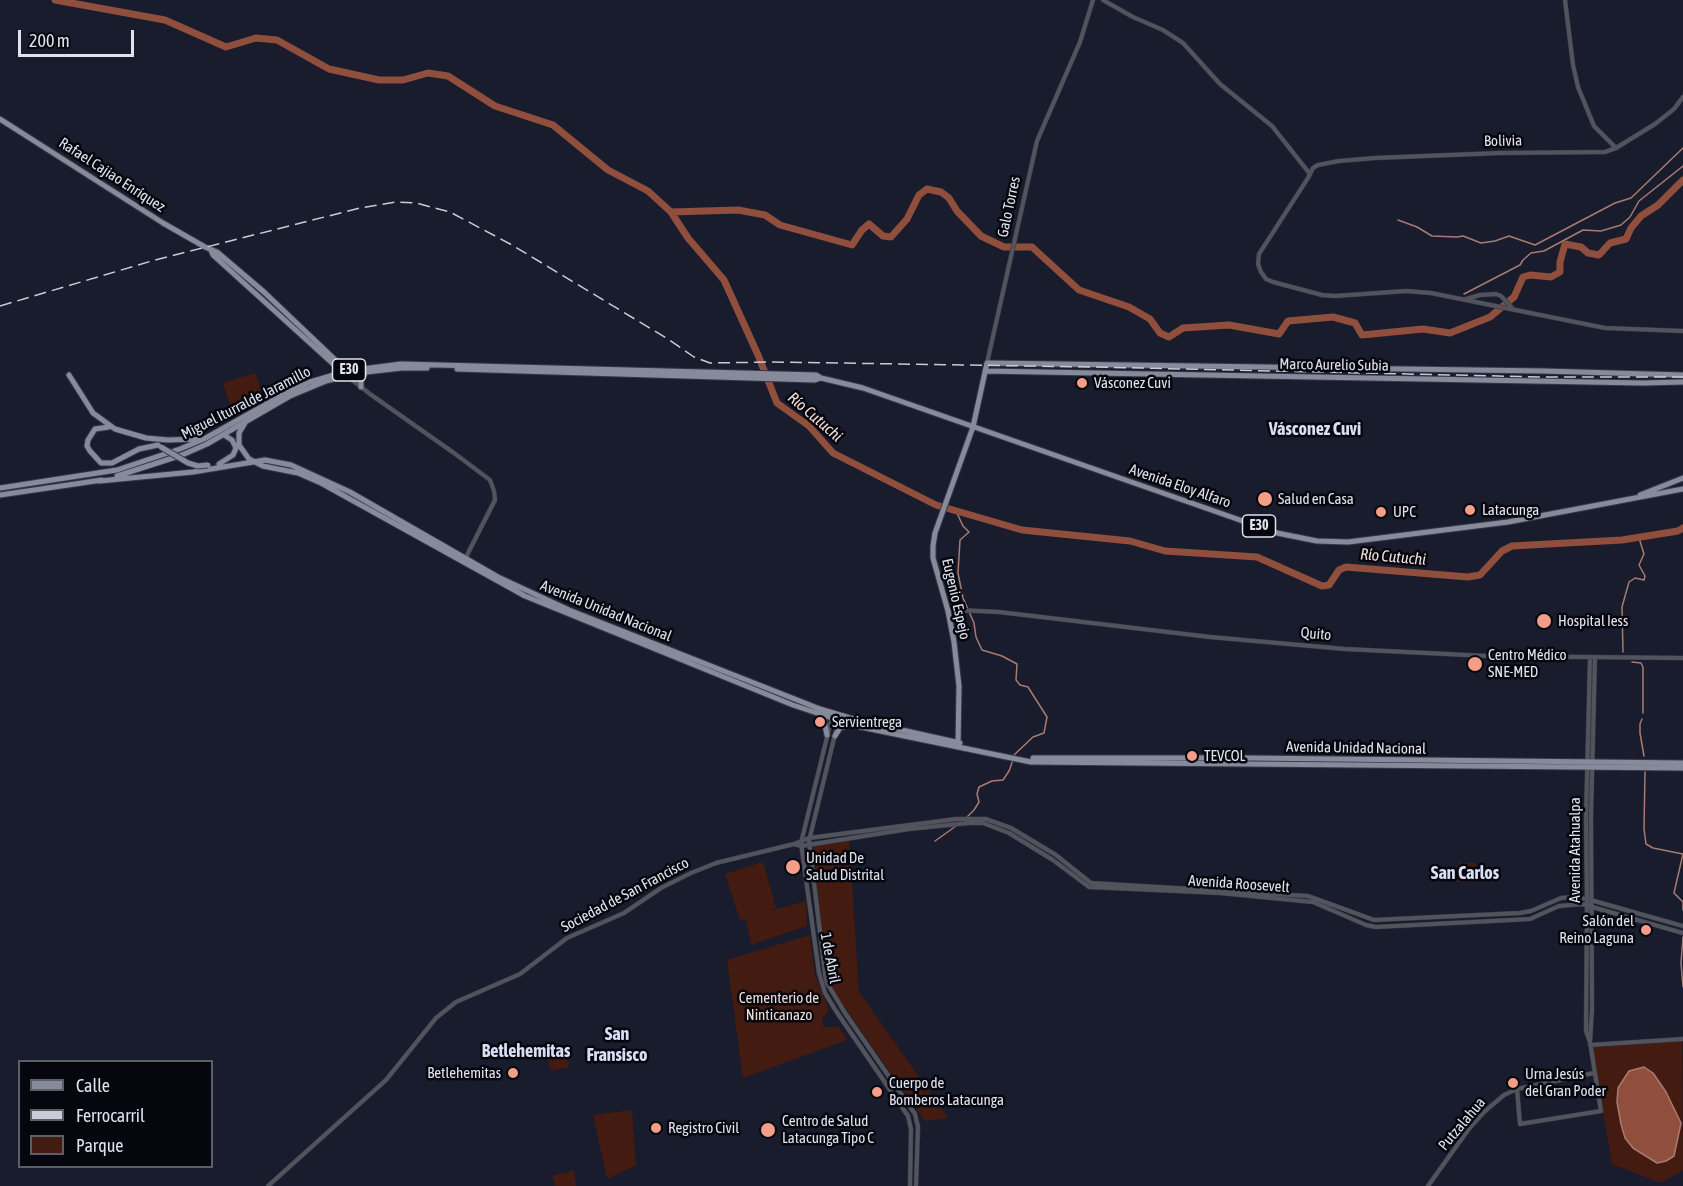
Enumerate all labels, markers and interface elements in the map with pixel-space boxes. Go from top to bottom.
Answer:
scale bar [21,18,136,56]
text: 200 m [29,30,70,51]
street label: Bolivia [1484,132,1522,150]
street label: Rafael Cajiao Enríquez [55,134,169,216]
street label: Galo Torres [994,175,1024,239]
street label: Marco Aurelio Subia [1279,355,1389,375]
road number: E30 [332,359,366,381]
street label: Miguel Iturralde Jaramillo [178,363,314,443]
place label: Vásconez Cuvi [1094,374,1171,392]
marker: Vásconez Cuvi [1075,376,1089,390]
water label: Río Cutuchi [784,388,846,446]
district label: Vásconez Cuvi [1269,418,1361,440]
street label: Avenida Eloy Alfaro [1127,460,1233,512]
marker: Salud en Casa [1256,490,1274,508]
place label: Salud en Casa [1278,490,1354,508]
place label: Latacunga [1482,501,1539,519]
place label: UPC [1393,503,1416,521]
marker: Latacunga [1463,503,1477,517]
marker: UPC [1374,505,1388,519]
road number: E30 [1242,515,1276,537]
water label: Río Cutuchi [1359,545,1427,569]
street label: Eugenio Espejo [938,557,974,641]
street label: Avenida Unidad Nacional [538,576,674,646]
marker: Hospital Iess [1535,612,1553,630]
place label: Hospital Iess [1558,612,1628,630]
street label: Quito [1300,624,1332,644]
place label: Centro Médico SNE-MED [1488,646,1567,681]
marker: Centro Médico SNE-MED [1466,655,1484,673]
place label: Servientrega [832,713,902,731]
marker: Servientrega [813,715,827,729]
street label: Avenida Unidad Nacional [1286,738,1426,758]
place label: TEVCOL [1204,747,1245,765]
marker: TEVCOL [1185,749,1199,763]
street label: Avenida Atahualpa [1566,797,1584,903]
place label: Unidad De Salud Distrital [806,849,884,884]
street label: Sociedad de San Francisco [558,854,692,936]
marker: Unidad De Salud Distrital [784,858,802,876]
district label: San Carlos [1431,862,1499,884]
street label: Avenida Roosevelt [1188,871,1290,897]
place label: Salón del Reino Laguna [1559,912,1634,947]
marker: Salón del Reino Laguna [1639,923,1653,937]
street label: 1 de Abril [816,931,844,985]
park label: Cementerio de Ninticanazo [739,989,819,1024]
district label: San Fransisco [587,1023,647,1066]
district label: Betlehemitas [482,1040,570,1062]
legend [18,1060,213,1168]
place label: Betlehemitas [427,1064,501,1082]
place label: Urna Jesús del Gran Poder [1525,1065,1606,1100]
marker: Betlehemitas [506,1066,520,1080]
place label: Cuerpo de Bomberos Latacunga [889,1074,1004,1109]
text: Calle [76,1075,110,1096]
marker: Urna Jesús del Gran Poder [1506,1076,1520,1090]
marker: Cuerpo de Bomberos Latacunga [870,1085,884,1099]
street label: Putzalahua [1435,1094,1489,1154]
text: Ferrocarril [76,1105,145,1126]
place label: Centro de Salud Latacunga Tipo C [782,1112,874,1147]
place label: Registro Civil [668,1119,739,1137]
marker: Registro Civil [649,1121,663,1135]
marker: Centro de Salud Latacunga Tipo C [759,1121,777,1139]
text: Parque [76,1135,124,1156]

